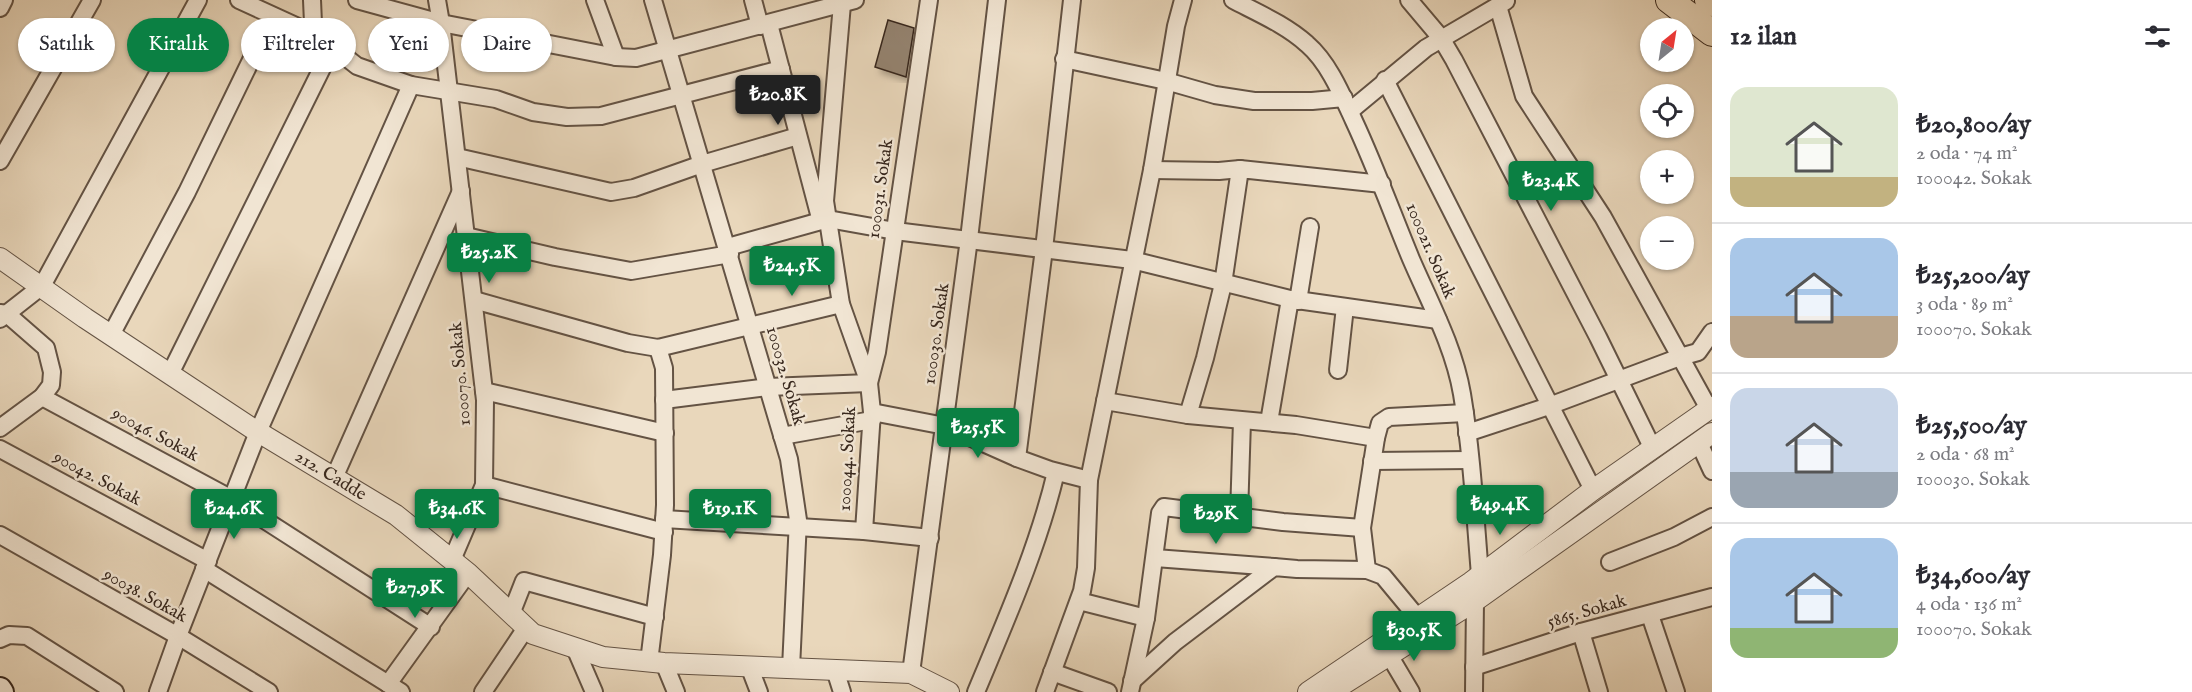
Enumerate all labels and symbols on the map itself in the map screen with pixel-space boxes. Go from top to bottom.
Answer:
north arrow [1640,18,1694,72]
pin: ₺20.8K [729,75,827,126]
street label: 100031. Sokak [863,137,899,240]
pin: ₺23.4K [1502,161,1600,212]
street label: 100021. Sokak [1399,200,1461,303]
pin: ₺25.2K [440,233,538,284]
pin: ₺24.5K [743,246,841,297]
street label: 100030. Sokak [918,281,956,386]
street label: 100070. Sokak [445,321,477,427]
street label: 100032. Sokak [760,324,810,429]
street label: 90046. Sokak [106,402,203,468]
street label: 100044. Sokak [834,406,862,512]
pin: ₺25.5K [929,408,1027,459]
street label: 212. Cadde [291,445,371,506]
street label: 90042. Sokak [48,446,145,512]
pin: ₺49.4K [1451,485,1549,536]
pin: ₺24.6K [185,489,283,540]
pin: ₺34.6K [408,489,506,540]
pin: ₺19.1K [681,489,779,540]
pin: ₺29K [1180,494,1252,545]
street label: 90038. Sokak [98,563,192,629]
pin: ₺27.9K [366,568,464,619]
street label: 5865. Sokak [1545,590,1630,634]
pin: ₺30.5K [1365,611,1463,662]

